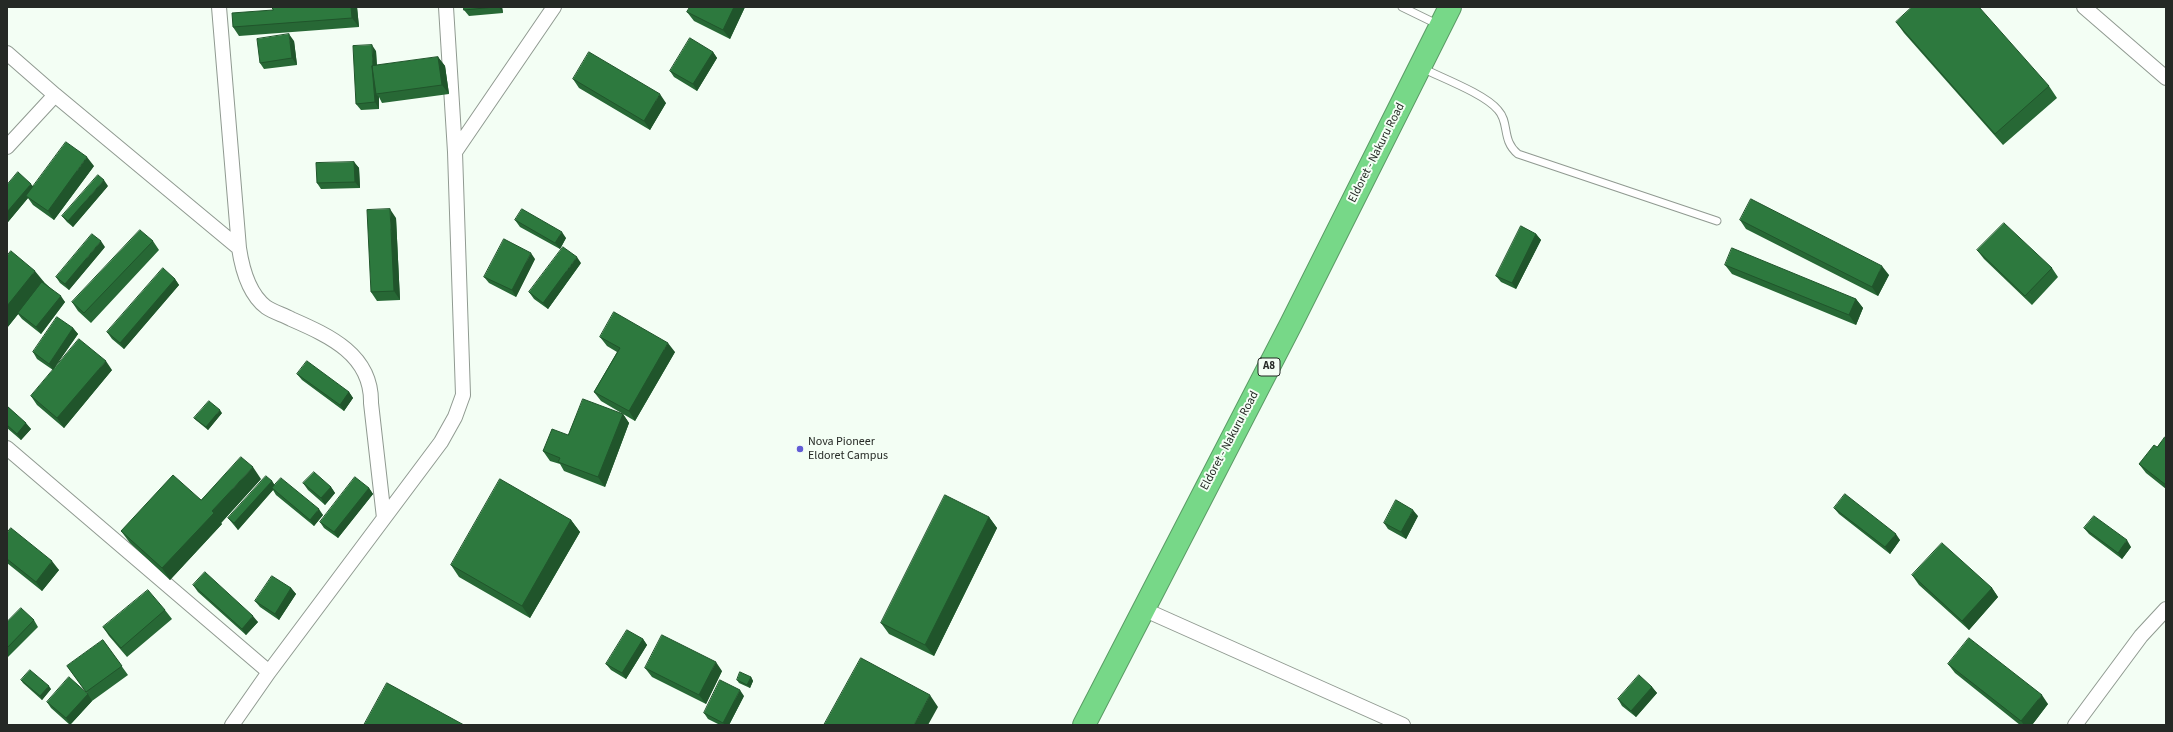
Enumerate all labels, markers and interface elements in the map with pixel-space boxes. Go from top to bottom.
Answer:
street label: Eldoret - Nakuru Road [1346,101,1408,205]
road number: A8 [1258,358,1280,376]
street label: Eldoret - Nakuru Road [1198,389,1262,493]
place label: Nova Pioneer Eldoret Campus [808,435,888,463]
marker: Nova Pioneer Eldoret Campus [795,444,805,454]

